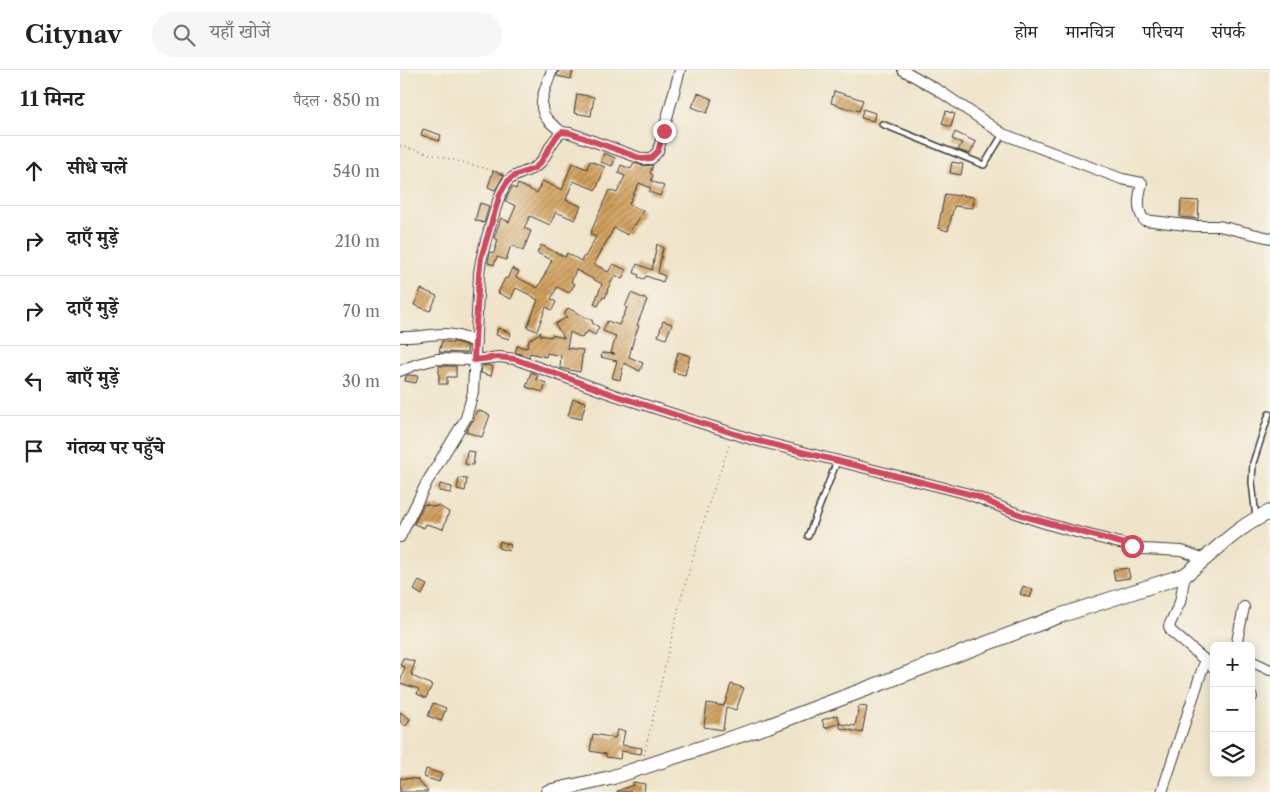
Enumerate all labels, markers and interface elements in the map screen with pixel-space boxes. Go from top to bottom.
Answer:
search box [152,12,502,57]
text: Citynav [25,20,122,49]
text: यहाँ खोजें [210,20,270,43]
icon: search [170,21,198,49]
text: होम [1015,21,1038,43]
text: मानचित्र [1066,21,1114,43]
text: परिचय [1142,21,1183,43]
text: संपर्क [1211,21,1245,43]
text: 11 मिनट [20,86,84,111]
text: पैदल · 850 m [293,90,380,110]
route end [653,120,676,143]
text: सीधे चलें [67,156,127,179]
icon: ahead [20,157,48,185]
text: 540 m [333,161,380,181]
text: दाएँ मुड़ें [67,226,118,249]
icon: right [20,227,48,255]
text: 210 m [335,231,380,251]
text: दाएँ मुड़ें [67,296,118,319]
icon: right [20,297,48,325]
text: 70 m [343,301,380,321]
text: बाएँ मुड़ें [67,366,119,389]
icon: left [20,367,48,395]
text: 30 m [342,371,380,391]
text: गंतव्य पर पहुँचे [67,436,164,459]
icon: arrive [20,437,48,465]
route start [1121,535,1144,558]
map controls [1210,642,1255,777]
button: + [1210,642,1255,687]
button: − [1210,687,1255,732]
button: layers [1210,732,1255,777]

